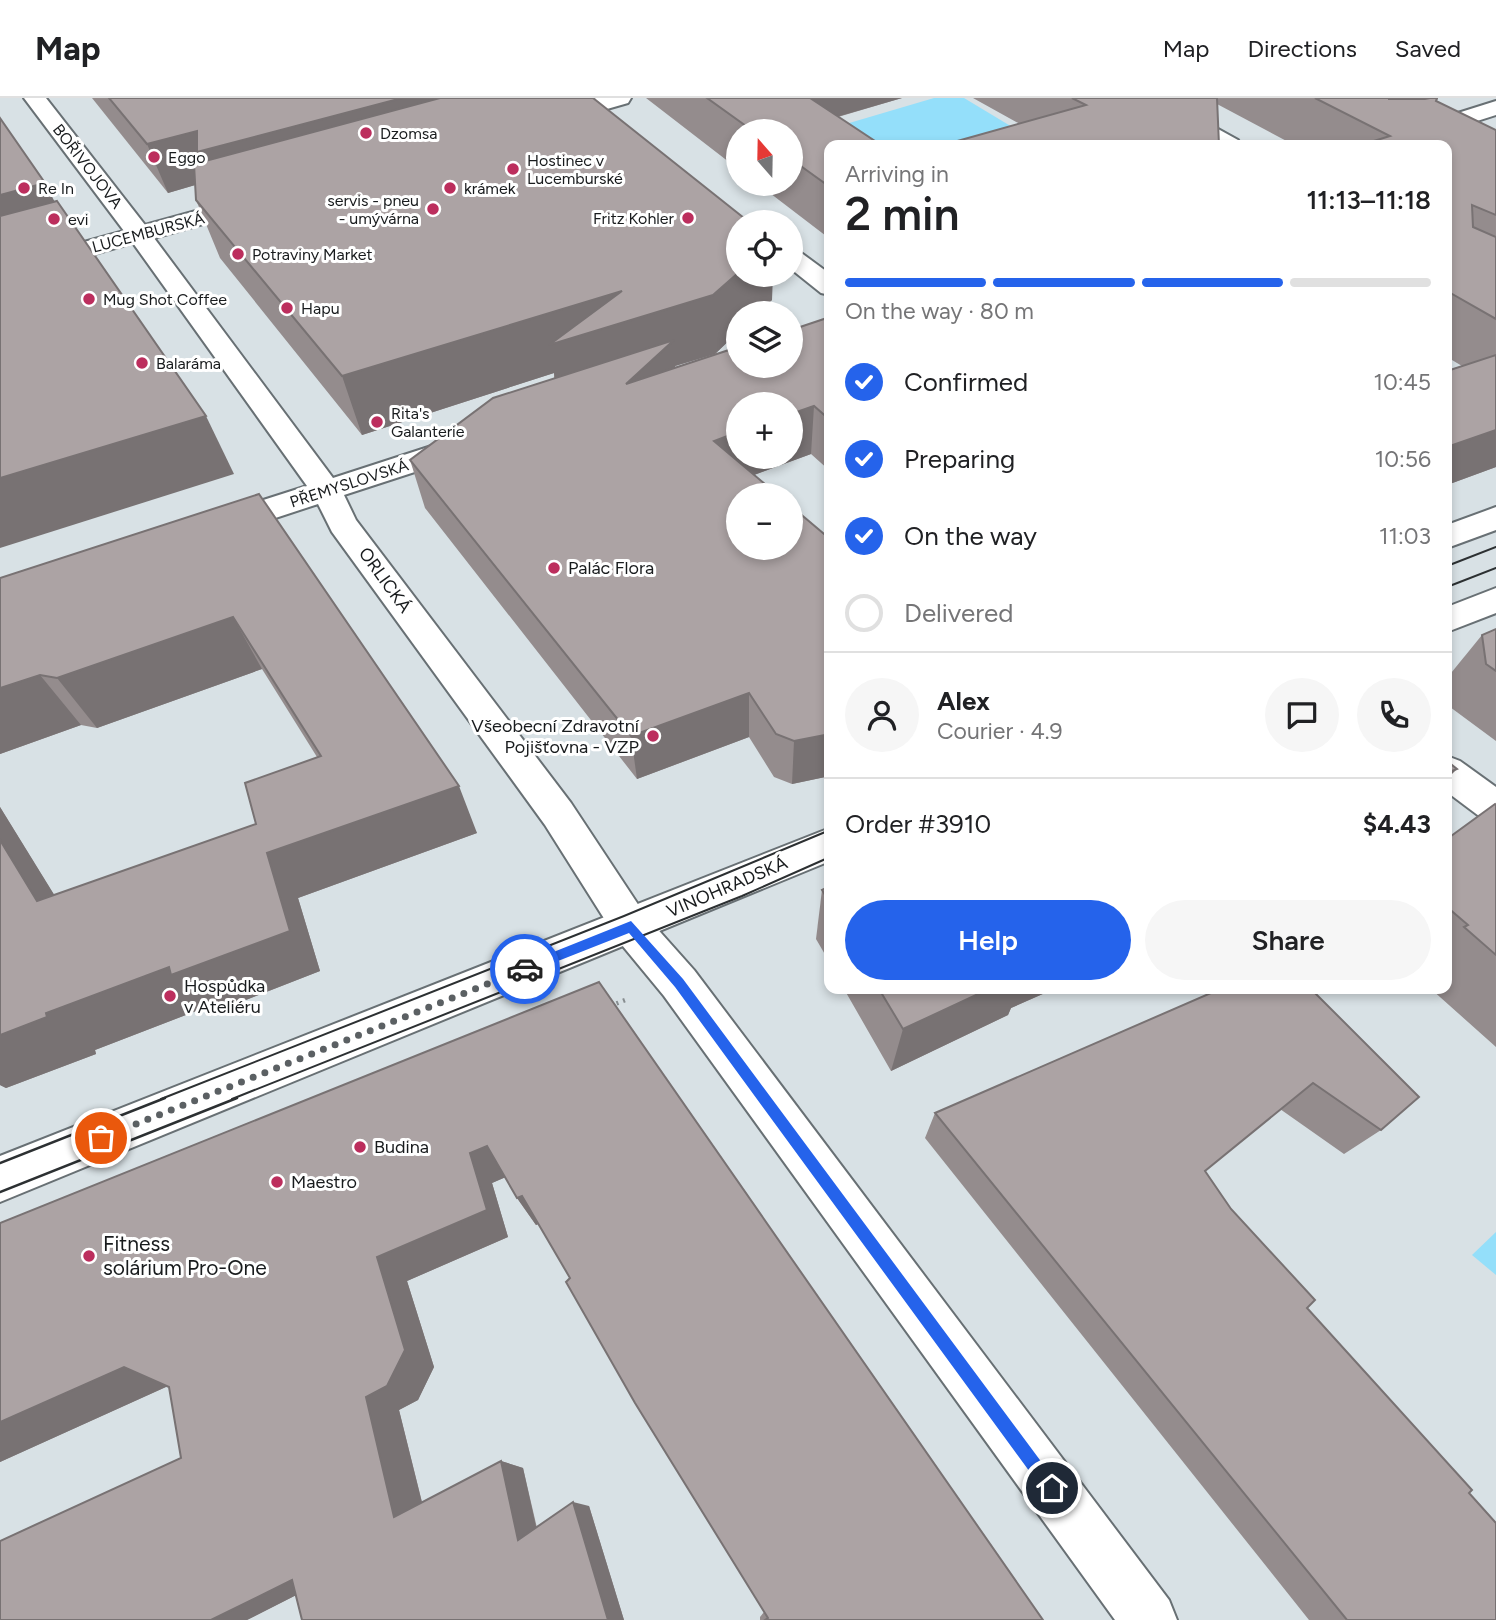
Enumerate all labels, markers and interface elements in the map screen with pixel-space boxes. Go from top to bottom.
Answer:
text: Map [35,29,101,68]
text: Map [1163,34,1209,63]
text: Directions [1247,34,1357,63]
text: Saved [1395,34,1461,63]
north arrow [726,119,803,196]
map controls [726,119,803,560]
street label: BOŘIVOJOVA [49,120,127,212]
place label: Dzomsa [380,124,437,143]
marker: Dzomsa [358,125,374,141]
place label: Eggo [168,148,206,167]
marker: Eggo [146,149,162,165]
place label: Hostinec v Lucemburské [527,151,623,188]
text: Arriving in [845,160,949,188]
marker: Hostinec v Lucemburské [505,161,521,177]
place label: Re In [38,179,74,198]
place label: krámek [464,179,516,198]
marker: Re In [16,180,32,196]
marker: krámek [442,180,458,196]
text: 11:13–11:18 [1306,184,1431,216]
text: 2 min [845,186,960,242]
place label: servis - pneu - umývárna [327,191,419,228]
marker: servis - pneu - umývárna [425,201,441,217]
street label: LUCEMBURSKÁ [90,208,207,257]
place label: Fritz Kohler [593,209,675,228]
place label: evi [68,210,89,229]
marker: Fritz Kohler [680,210,696,226]
button: locate [726,210,803,287]
marker: evi [46,211,62,227]
place label: Potraviny Market [252,245,373,264]
marker: Potraviny Market [230,246,246,262]
place label: Mug Shot Coffee [103,290,227,309]
marker: Mug Shot Coffee [81,291,97,307]
text: On the way · 80 m [845,297,1034,325]
place label: Hapu [301,299,340,318]
marker: Hapu [279,300,295,316]
button: layers [726,301,803,378]
place label: Balaráma [156,354,221,373]
marker: Balaráma [134,355,150,371]
icon: check [845,363,883,401]
text: Confirmed [904,366,1028,398]
text: 10:45 [1373,368,1431,396]
button: + [726,392,803,469]
place label: Rita's Galanterie [391,404,465,441]
marker: Rita's Galanterie [369,414,385,430]
icon: check [845,440,883,478]
text: Preparing [904,443,1015,475]
text: 10:56 [1375,445,1431,473]
street label: PŘEMYSLOVSKÁ [287,455,411,512]
button: − [726,483,803,560]
icon: check [845,517,883,555]
text: On the way [904,520,1037,552]
text: 11:03 [1379,522,1431,550]
street label: ORLICKÁ [354,543,416,617]
place label: Palác Flora [568,557,654,579]
marker: Palác Flora [546,560,562,576]
text: Delivered [904,597,1013,629]
button: person [845,678,919,752]
button: chat [1265,678,1339,752]
button: phone [1357,678,1431,752]
text: Alex [937,685,990,717]
place label: Všeobecní Zdravotní Pojišťovna - VZP [471,715,640,758]
text: Courier · 4.9 [937,717,1063,745]
marker: Všeobecní Zdravotní Pojišťovna - VZP [645,728,661,744]
text: Order #3910 [845,808,991,840]
text: $4.43 [1363,808,1431,840]
street label: VINOHRADSKÁ [663,852,791,922]
button: Help [845,900,1131,980]
button: Share [1145,900,1431,980]
courier [490,934,560,1004]
icon: car [506,950,544,988]
place label: Hospůdka v Ateliéru [184,975,265,1018]
marker: Hospůdka v Ateliéru [162,988,178,1004]
pin [71,1108,131,1168]
icon: bag [82,1119,120,1157]
place label: Budina [374,1136,429,1158]
marker: Budina [352,1139,368,1155]
place label: Maestro [291,1171,357,1193]
marker: Maestro [269,1174,285,1190]
place label: Fitness solárium Pro-One [103,1231,267,1280]
marker: Fitness solárium Pro-One [81,1248,97,1264]
pin [1022,1458,1082,1518]
icon: home [1033,1469,1071,1507]

